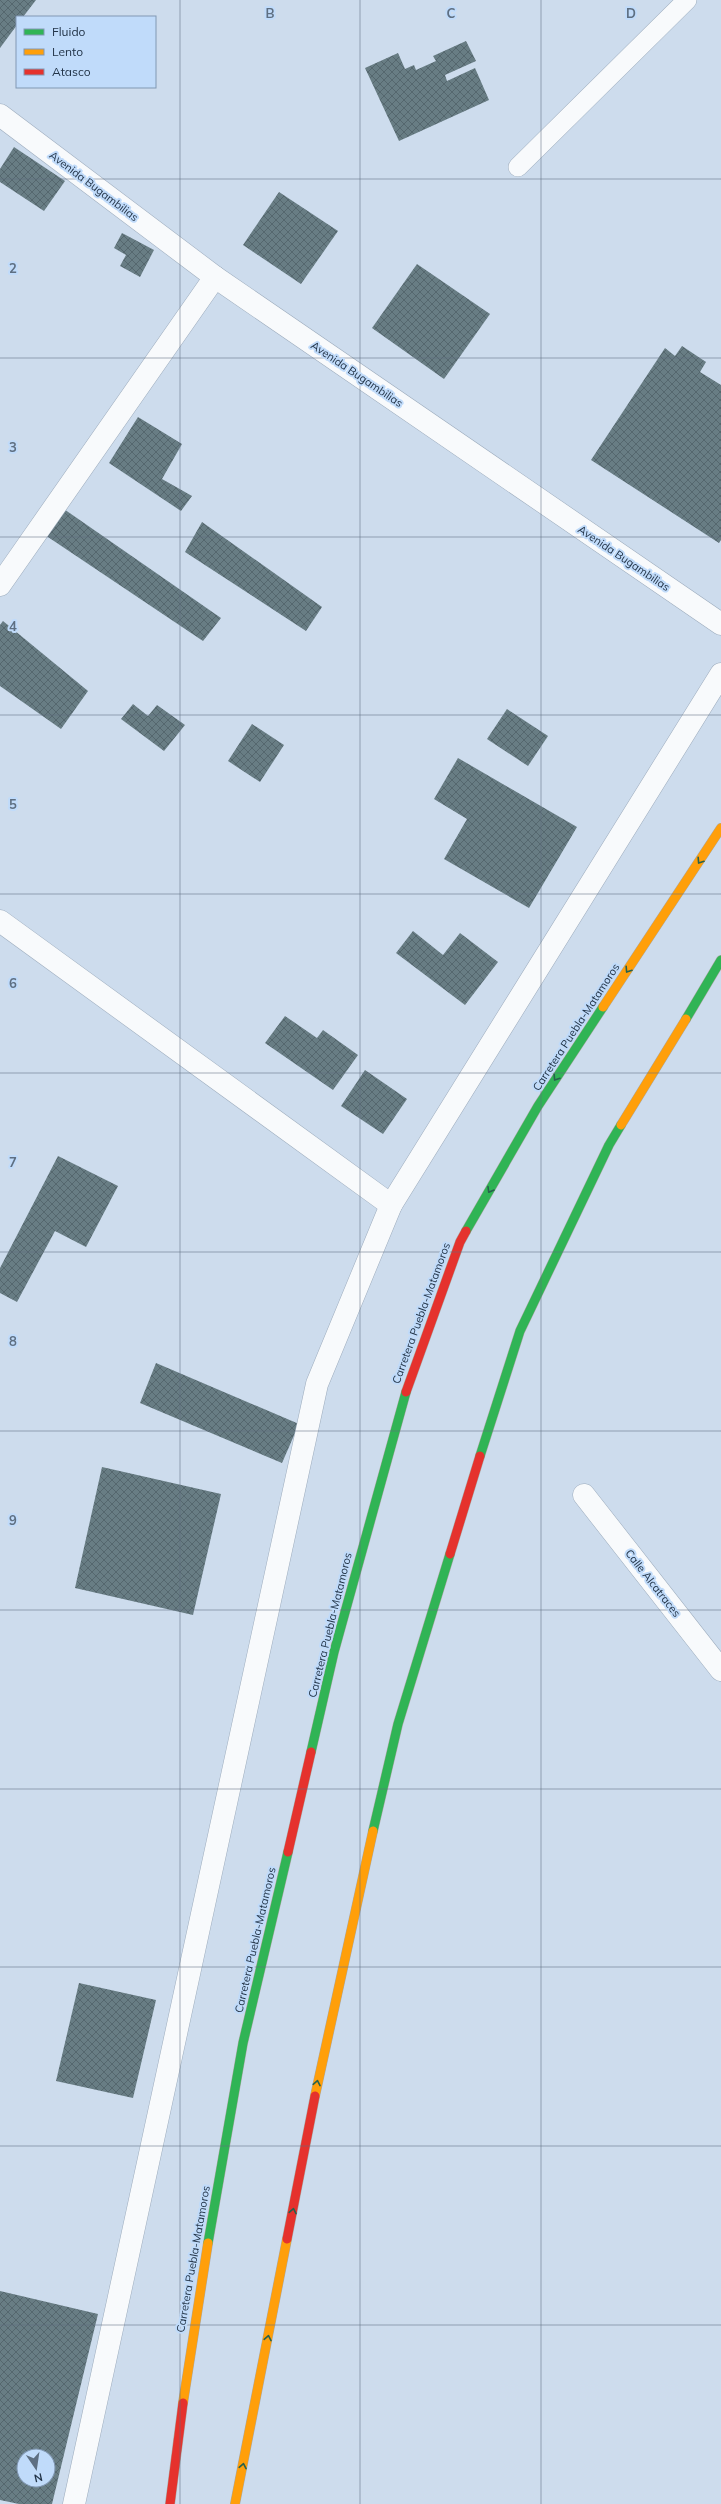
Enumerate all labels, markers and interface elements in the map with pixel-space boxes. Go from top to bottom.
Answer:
text: B [266,5,275,21]
text: C [447,5,456,21]
text: D [626,5,636,21]
legend [16,16,156,88]
text: Fluido [52,24,86,39]
text: Lento [52,44,83,59]
text: Atasco [52,64,91,79]
street label: Avenida Bugambilias [47,148,141,224]
text: 2 [9,260,17,276]
street label: Avenida Bugambilias [308,338,406,410]
text: 3 [9,439,17,455]
street label: Avenida Bugambilias [575,522,673,594]
text: 4 [9,618,17,634]
text: 5 [9,796,17,812]
one-way arrow [697,857,704,864]
street label: Carretera Puebla-Matamoros [530,961,622,1093]
one-way arrow [626,965,633,972]
text: 6 [9,975,17,991]
one-way arrow [553,1074,561,1081]
text: 7 [9,1154,17,1170]
one-way arrow [487,1186,495,1193]
street label: Carretera Puebla-Matamoros [389,1241,453,1385]
text: 8 [9,1333,17,1349]
text: 9 [9,1512,17,1528]
street label: Calle Alcatraces [622,1546,684,1620]
street label: Carretera Puebla-Matamoros [305,1551,355,1699]
street label: Carretera Puebla-Matamoros [231,1866,279,2014]
one-way arrow [313,2080,321,2086]
street label: Carretera Puebla-Matamoros [173,2184,213,2334]
one-way arrow [288,2207,296,2214]
one-way arrow [263,2335,271,2341]
north arrow [16,2448,56,2488]
one-way arrow [238,2463,246,2469]
text: N [33,2470,44,2485]

